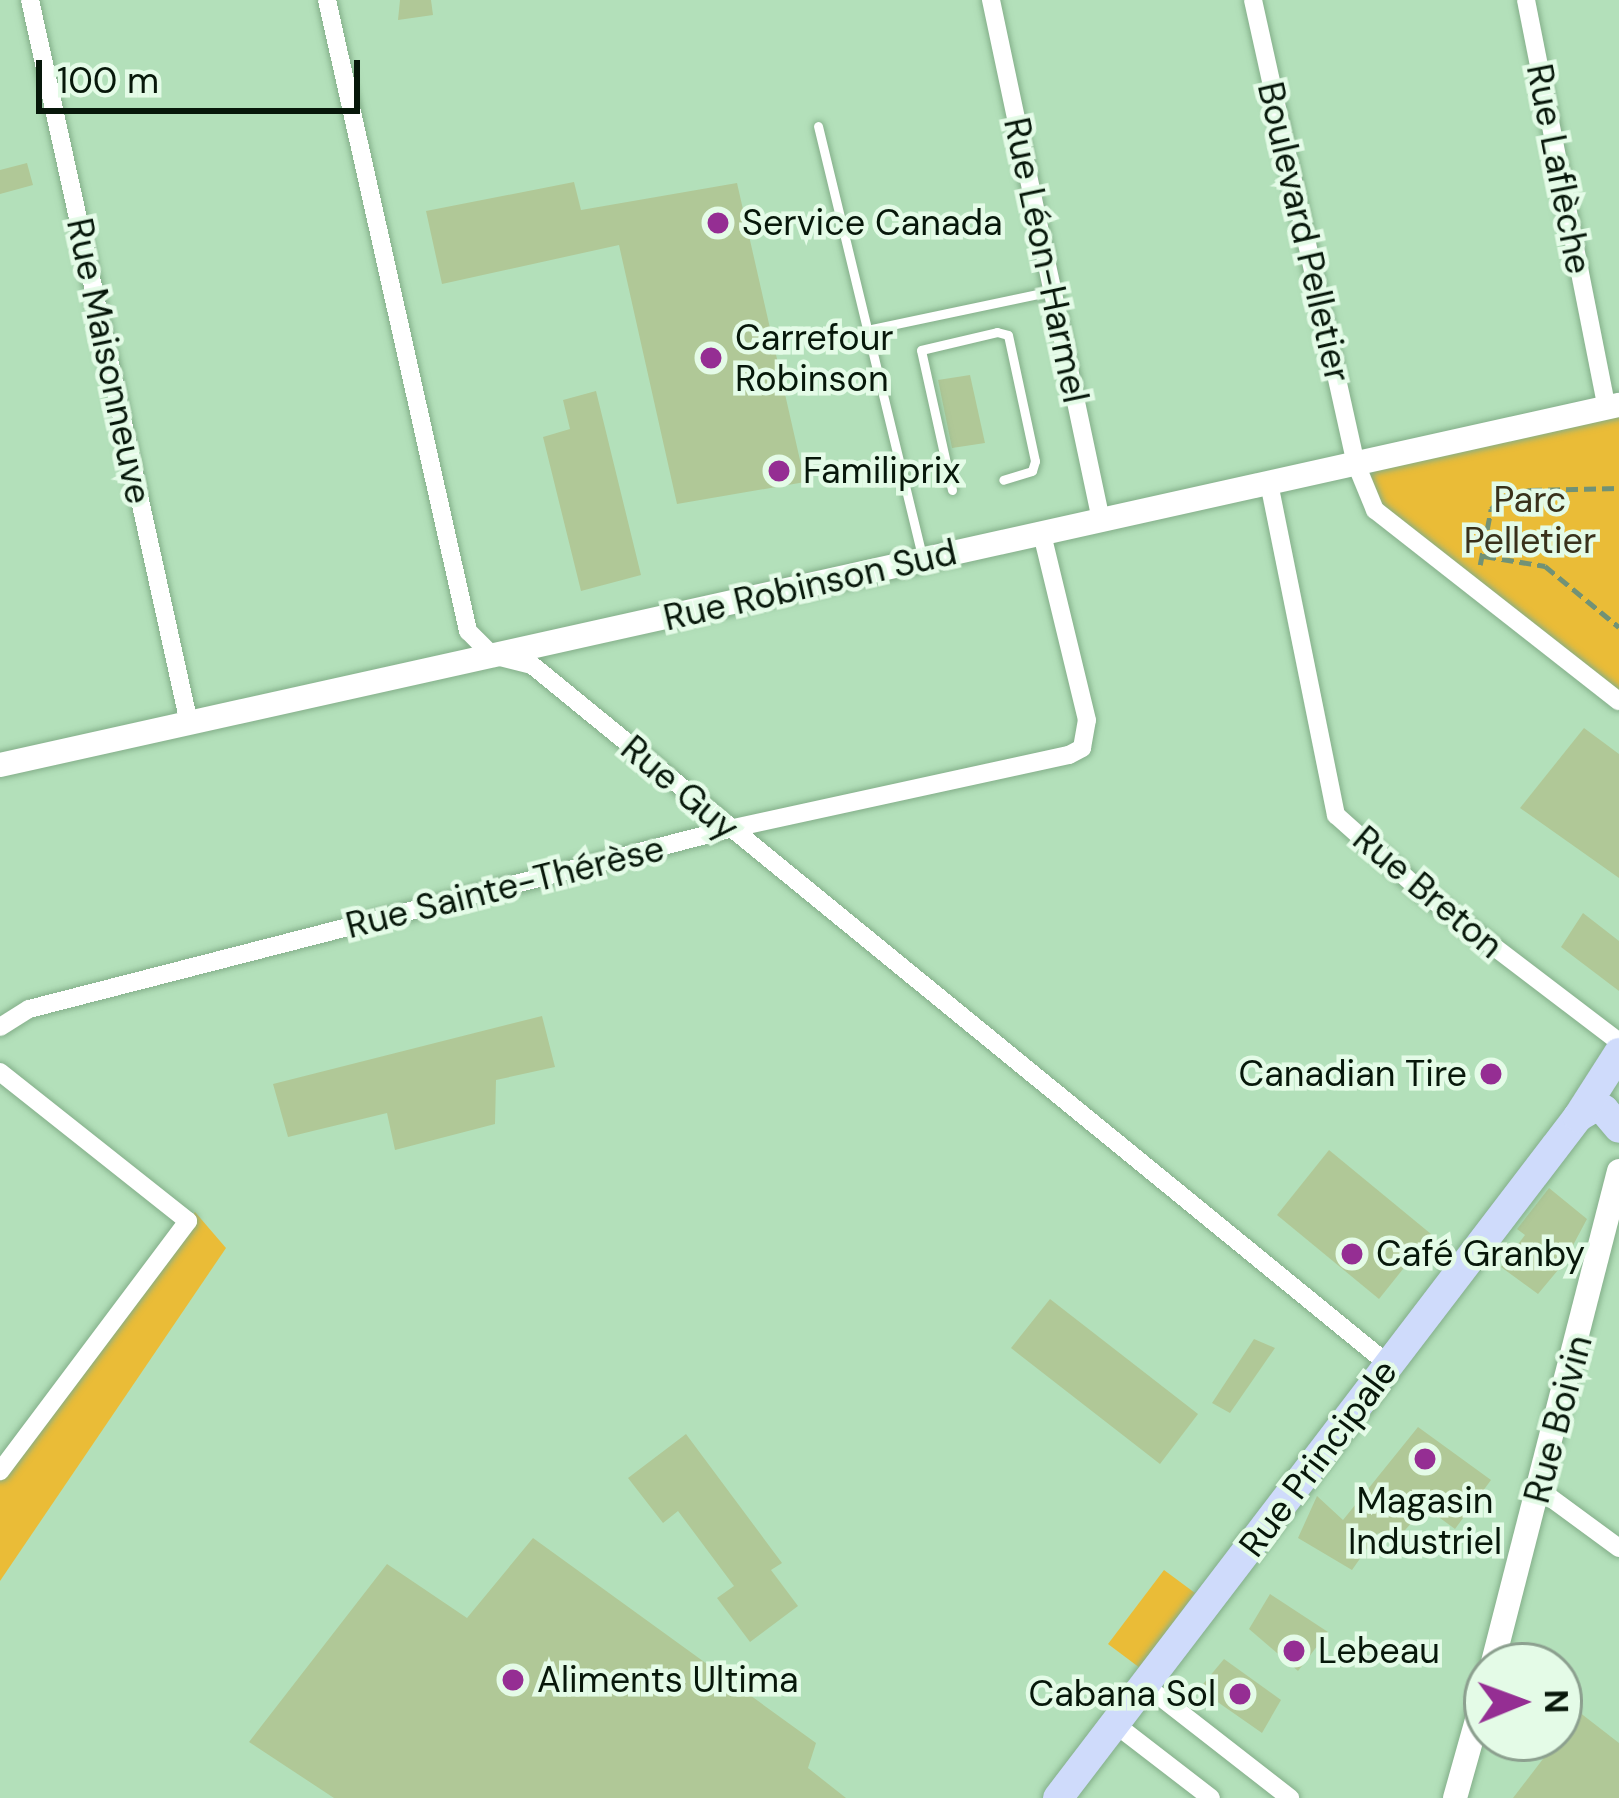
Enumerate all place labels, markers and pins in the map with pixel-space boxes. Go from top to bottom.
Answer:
place label: Service Canada [742,201,1003,245]
marker: Service Canada [705,210,731,236]
place label: Carrefour Robinson [735,315,894,400]
marker: Carrefour Robinson [698,345,724,371]
place label: Familiprix [803,449,960,493]
marker: Familiprix [766,458,792,484]
place label: Canadian Tire [1238,1052,1467,1096]
marker: Canadian Tire [1478,1061,1504,1087]
place label: Café Granby [1376,1232,1585,1276]
marker: Café Granby [1339,1241,1365,1267]
marker: Magasin Industriel [1412,1446,1438,1472]
place label: Magasin Industriel [1348,1478,1502,1563]
place label: Lebeau [1318,1629,1440,1673]
marker: Lebeau [1281,1638,1307,1664]
place label: Aliments Ultima [537,1658,799,1702]
marker: Aliments Ultima [500,1667,526,1693]
place label: Cabana Sol [1028,1672,1216,1716]
marker: Cabana Sol [1227,1681,1253,1707]

